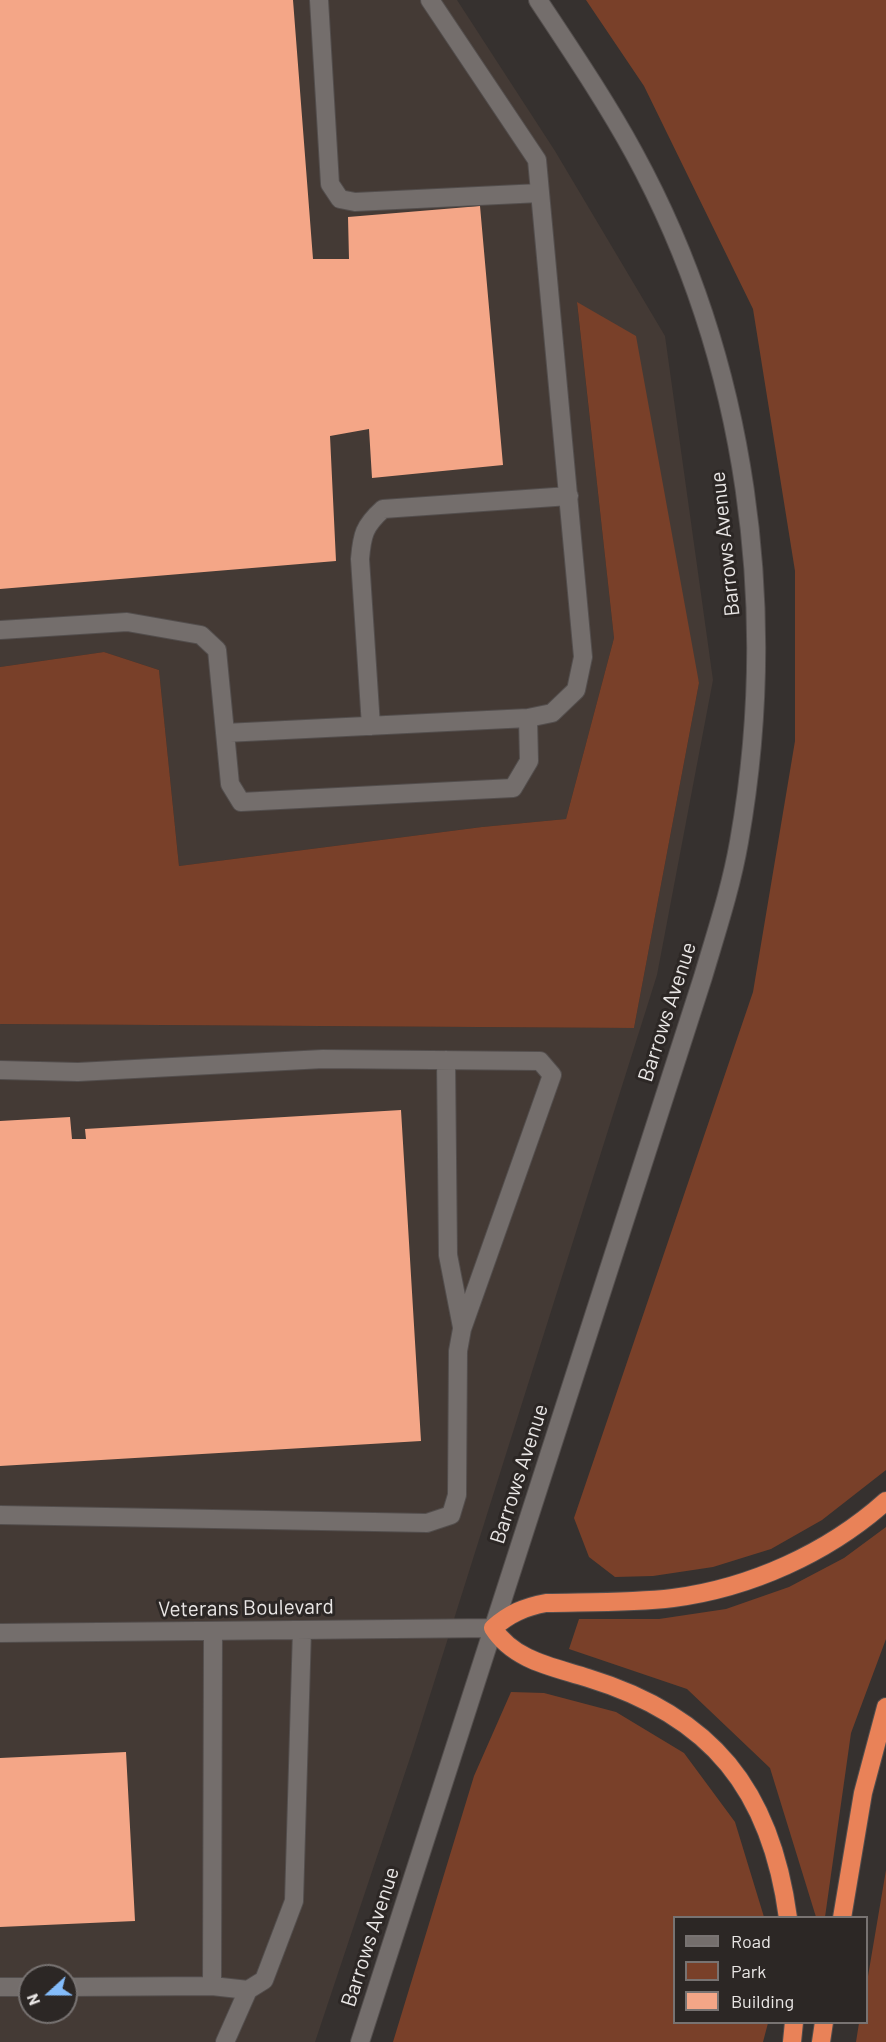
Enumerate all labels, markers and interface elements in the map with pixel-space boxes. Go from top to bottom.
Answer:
street label: Barrows Avenue [705,470,745,618]
street label: Barrows Avenue [633,939,701,1085]
street label: Barrows Avenue [485,1401,553,1547]
street label: Veterans Boulevard [158,1594,334,1622]
street label: Barrows Avenue [336,1864,404,2010]
legend [673,1916,868,2024]
text: Road [731,1930,771,1952]
text: Park [731,1960,766,1982]
north arrow [18,1964,78,2024]
text: Building [731,1990,794,2012]
text: N [22,1992,43,2008]

